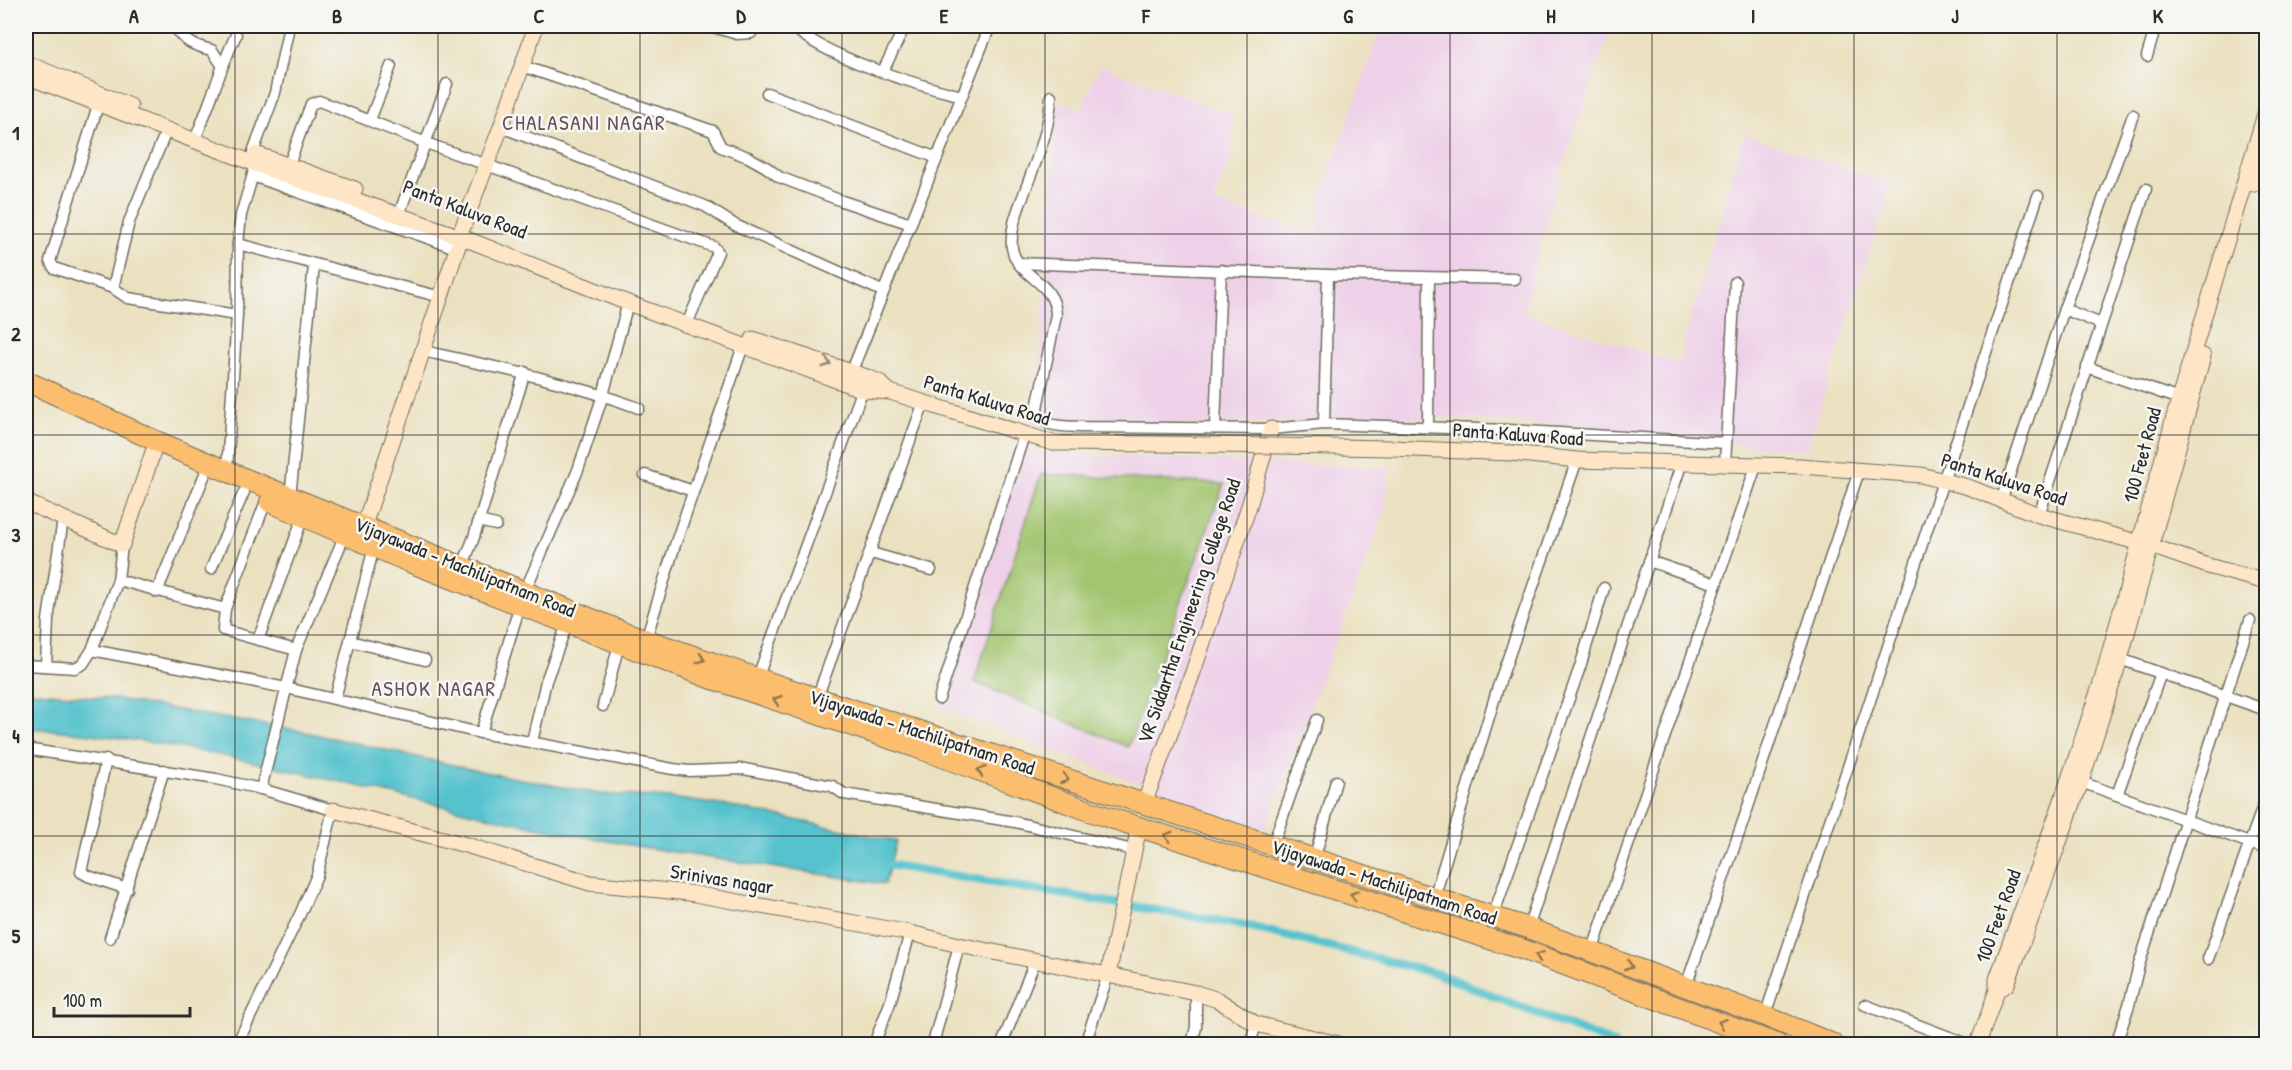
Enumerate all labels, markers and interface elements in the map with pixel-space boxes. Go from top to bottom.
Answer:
text: A [129,2,139,29]
text: B [332,2,342,29]
text: C [534,2,545,29]
text: D [736,2,746,29]
text: E [940,2,949,29]
text: F [1141,2,1151,29]
text: G [1343,2,1353,29]
text: H [1546,2,1556,29]
text: I [1751,2,1755,29]
text: J [1951,2,1959,29]
text: K [2153,2,2164,29]
district label: CHALASANI NAGAR [502,108,666,137]
text: 1 [12,119,20,146]
street label: Panta Kaluva Road [399,173,531,245]
text: 2 [11,320,21,347]
one-way arrow [821,356,832,369]
street label: Panta Kaluva Road [921,368,1054,432]
street label: 100 Feet Road [2116,404,2167,505]
street label: Panta Kaluva Road [1452,415,1584,452]
street label: Panta Kaluva Road [1938,445,2071,512]
street label: VR Siddartha Engineering College Road [1130,475,1247,747]
street label: Vijayawada - Machilipatnam Road [351,510,580,623]
text: 3 [12,521,21,548]
one-way arrow [695,651,706,664]
district label: ASHOK NAGAR [372,674,497,703]
street label: Vijayawada - Machilipatnam Road [806,682,1039,781]
one-way arrow [772,695,783,708]
text: 4 [12,722,20,749]
one-way arrow [976,766,987,779]
one-way arrow [1059,771,1070,784]
one-way arrow [1163,831,1174,843]
street label: Vijayawada - Machilipatnam Road [1268,832,1501,931]
street label: Srinivas nagar [668,857,776,900]
street label: 100 Feet Road [1968,865,2027,966]
one-way arrow [1349,890,1360,903]
text: 5 [12,922,21,949]
one-way arrow [1534,950,1545,963]
one-way arrow [1623,959,1634,972]
scale bar [54,980,190,1018]
text: 100 m [63,988,102,1013]
one-way arrow [1717,1018,1728,1030]

